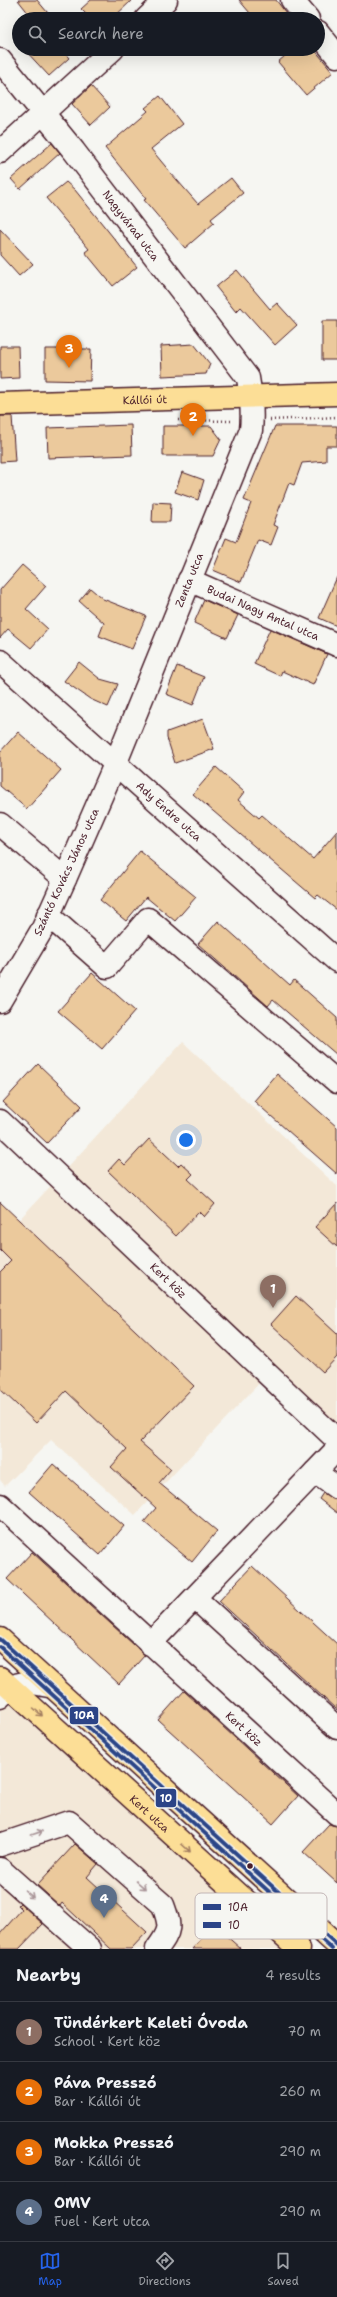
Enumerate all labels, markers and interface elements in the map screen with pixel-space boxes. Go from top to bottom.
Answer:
search box [12,12,325,56]
icon: search [26,23,48,45]
text: Search here [58,24,144,44]
street label: Nagyvárad utca [99,187,163,264]
pin: 3 [56,335,82,368]
street label: Kállói út [122,392,168,408]
pin: 2 [180,403,206,436]
street label: Zenta utca [172,551,207,609]
street label: Budai Nagy Antal utca [204,582,322,644]
street label: Ady Endre utca [133,779,204,845]
street label: Szántó Kovács János utca [30,806,103,939]
your location [176,1130,196,1150]
street label: Kert köz [147,1260,190,1302]
pin: 1 [260,1275,286,1308]
line badge: 10A [69,1706,99,1725]
one-way arrow [33,1708,43,1717]
text: 10A [74,1708,95,1723]
street label: Kert köz [222,1708,265,1750]
line badge: 10 [155,1788,177,1808]
text: 10 [160,1791,172,1806]
street label: Kert utca [126,1792,173,1836]
one-way arrow [30,1829,43,1836]
one-way arrow [180,1843,191,1852]
unlabelled marker [245,1861,255,1871]
one-way arrow [136,1881,146,1890]
pin: 4 [91,1885,117,1918]
one-way arrow [24,1890,35,1899]
legend [195,1893,327,1939]
text: 10A [228,1900,248,1915]
text: 10 [228,1918,240,1933]
text: Nearby [16,1964,81,1986]
text: 4 results [265,1967,321,1984]
text: Tündérkert Keleti Óvoda [54,2013,248,2033]
text: 1 [26,2023,32,2040]
text: 70 m [287,2023,321,2040]
text: School · Kert köz [54,2033,161,2050]
text: Páva Presszó [54,2073,157,2093]
text: 2 [24,2083,34,2100]
text: 260 m [279,2083,321,2100]
text: Bar · Kállói út [54,2093,141,2110]
text: Mokka Presszó [54,2133,174,2153]
text: 3 [24,2143,34,2160]
text: 290 m [279,2143,321,2160]
text: Bar · Kállói út [54,2153,141,2170]
text: OMV [54,2193,91,2213]
text: 4 [24,2203,34,2220]
text: 290 m [279,2203,321,2220]
text: Fuel · Kert utca [54,2213,150,2230]
tab: Map [38,2250,62,2289]
tab: Directions [138,2250,191,2289]
tab: Saved [267,2250,299,2289]

